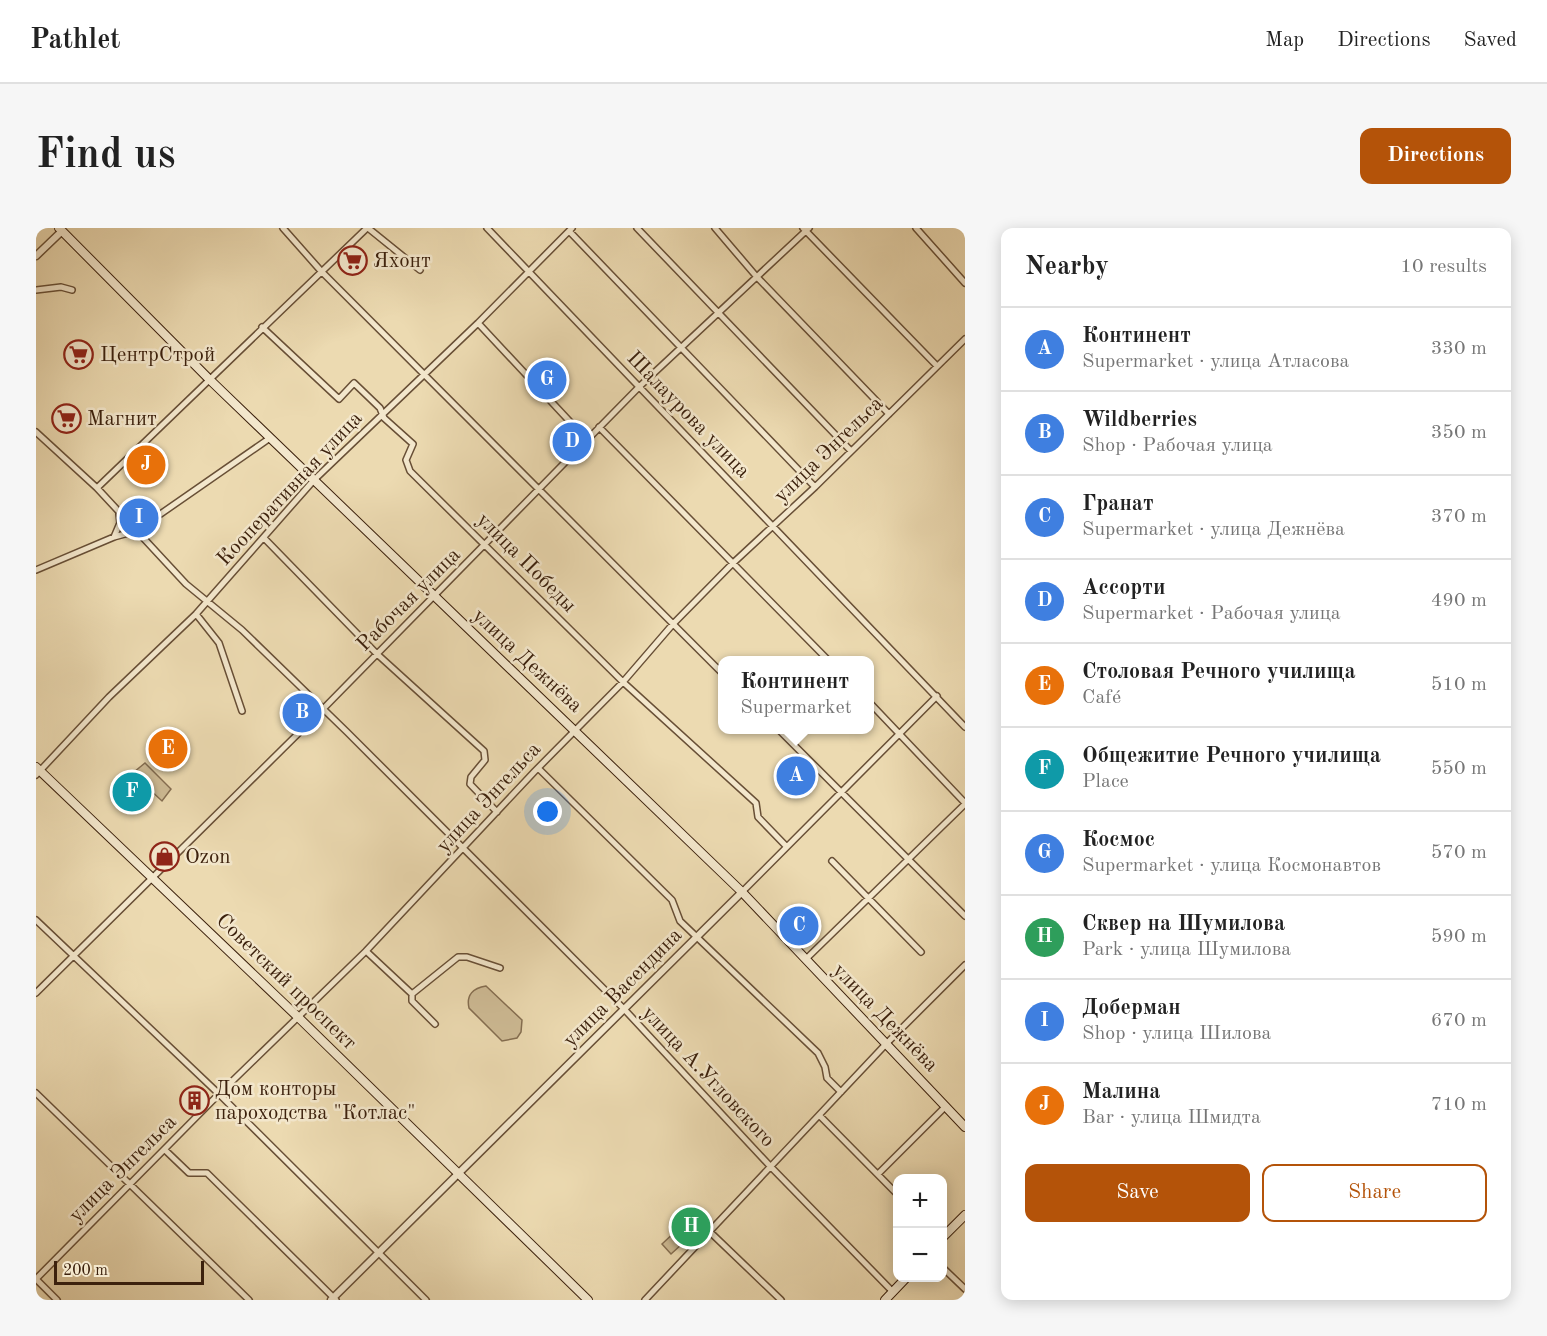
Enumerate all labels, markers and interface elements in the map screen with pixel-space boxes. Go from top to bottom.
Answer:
text: Pathlet [30,27,121,55]
text: Map [1265,30,1304,51]
text: Directions [1337,30,1431,51]
text: Saved [1464,30,1517,51]
button: Directions [1360,128,1511,184]
text: Find us [36,135,175,177]
supermarket icon: Яхонт [336,244,368,276]
place label: Яхонт [373,251,431,272]
text: Nearby [1025,254,1109,280]
text: 10 results [1400,257,1487,277]
text: Континент [1082,325,1191,347]
supermarket icon: ЦентрСтрой [63,338,95,370]
text: A [1037,339,1052,359]
text: 330 m [1431,339,1487,359]
place label: ЦентрСтрой [100,345,215,366]
street label: Шалаурова улица [622,348,753,482]
text: Supermarket · улица Атласова [1082,352,1349,372]
pin: G [528,358,566,402]
street label: улица Энгельса [771,393,887,507]
supermarket icon: Магнит [50,402,82,434]
street label: Кооперативная улица [213,408,367,570]
place label: Магнит [87,409,157,430]
text: Wildberries [1082,409,1197,431]
pin: D [552,420,592,464]
text: B [1037,423,1052,443]
text: 350 m [1431,423,1487,443]
text: Shop · Рабочая улица [1082,436,1273,456]
pin: J [126,442,166,488]
text: Гранат [1082,493,1154,515]
pin: I [120,496,158,540]
text: C [1038,507,1051,527]
text: 370 m [1431,507,1487,527]
street label: улица Победы [472,509,580,617]
text: Supermarket · улица Дежнёва [1082,520,1345,540]
street label: Рабочая улица [353,544,465,656]
text: Ассорти [1082,577,1165,599]
text: D [1037,591,1052,611]
text: 490 m [1431,591,1487,611]
text: Supermarket · Рабочая улица [1082,604,1341,624]
street label: улица Дежнёва [468,605,586,717]
popup [718,656,874,734]
text: Столовая Речного училища [1082,661,1356,683]
text: Континент [740,671,849,693]
text: E [1038,675,1051,695]
text: 510 m [1431,675,1487,695]
text: Café [1082,688,1121,708]
pin: B [282,690,322,736]
text: Supermarket [740,698,852,718]
pin: E [148,726,188,772]
street label: улица Энгельса [433,739,545,857]
text: Общежитие Речного училища [1082,745,1381,767]
pin: A [776,754,816,798]
text: F [1038,759,1051,779]
text: 550 m [1431,759,1487,779]
pin: F [112,770,152,814]
text: Place [1082,772,1129,792]
your location [533,797,562,826]
text: Космос [1082,829,1155,851]
shop icon: Ozon [148,840,180,872]
text: G [1037,843,1052,863]
text: 570 m [1431,843,1487,863]
place label: Ozon [185,847,231,868]
text: Supermarket · улица Космонавтов [1082,856,1381,876]
pin: C [780,904,819,948]
street label: Советский проспект [212,910,360,1054]
text: Сквер на Шумилова [1082,913,1285,935]
street label: улица Васендина [560,925,686,1051]
text: H [1036,927,1053,947]
text: 590 m [1431,927,1487,947]
text: Park · улица Шумилова [1082,940,1291,960]
street label: улица Дежнёва [828,960,942,1076]
text: Доберман [1082,997,1181,1019]
street label: улица А.Угловского [637,1002,778,1152]
text: I [1040,1011,1049,1031]
text: 670 m [1431,1011,1487,1031]
text: Shop · улица Шилова [1082,1024,1271,1044]
place label: Дом конторы пароходства "Котлас" [215,1079,416,1124]
text: Малина [1082,1081,1160,1103]
building icon: Дом конторы пароходства "Котлас" [178,1084,210,1116]
text: J [1039,1095,1050,1115]
text: 710 m [1431,1095,1487,1115]
text: Bar · улица Шмидта [1082,1108,1261,1128]
street label: улица Энгельса [65,1111,181,1227]
button: Save [1025,1164,1250,1222]
button: Share [1262,1164,1487,1222]
map controls [893,1174,947,1282]
button: + [893,1174,947,1228]
pin: H [672,1204,710,1250]
button: − [893,1228,947,1282]
scale bar [54,1258,204,1286]
text: 200 m [63,1263,108,1279]

